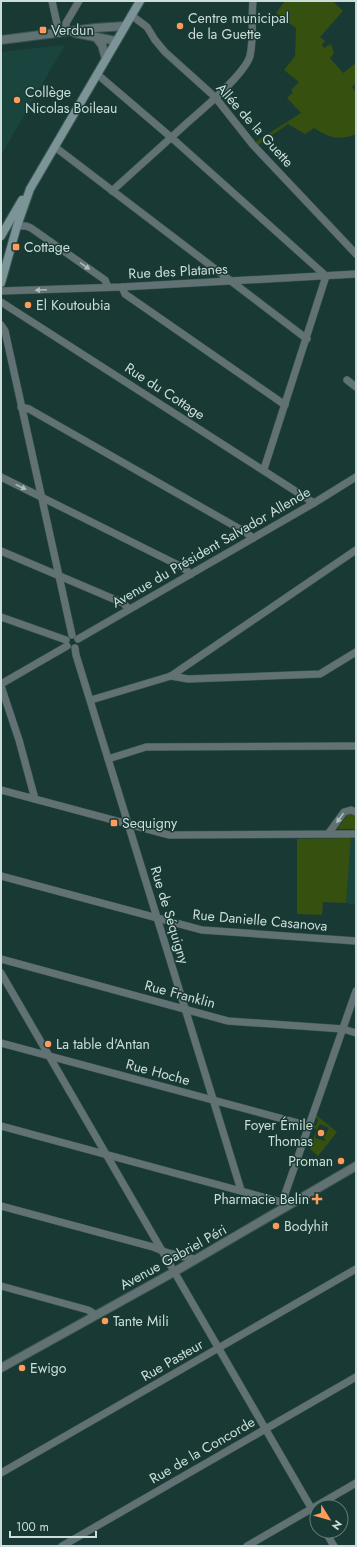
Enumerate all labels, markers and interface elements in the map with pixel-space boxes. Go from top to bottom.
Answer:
place label: Centre municipal de la Guette [188,8,289,44]
place label: Verdun [51,20,94,40]
marker: Centre municipal de la Guette [175,21,185,31]
marker: Verdun [38,25,48,35]
street label: Allée de la Guette [212,78,298,172]
place label: Collège Nicolas Boileau [25,82,117,118]
marker: Collège Nicolas Boileau [12,95,22,105]
place label: Cottage [24,237,70,257]
marker: Cottage [11,242,21,252]
street label: Rue des Platanes [128,258,229,284]
one-way arrow [80,262,91,270]
one-way arrow [34,287,47,293]
place label: El Koutoubia [36,295,110,315]
marker: El Koutoubia [23,300,33,310]
street label: Rue du Cottage [121,358,209,424]
street label: Avenue du Président Salvador Allende [108,482,314,612]
one-way arrow [15,484,27,490]
place label: Sequigny [122,813,178,833]
one-way arrow [336,813,344,823]
marker: Sequigny [109,818,119,828]
street label: Rue de Séquigny [146,864,195,967]
street label: Rue Danielle Casanova [192,904,328,936]
street label: Rue Franklin [142,975,218,1013]
place label: La table d'Antan [56,1034,150,1054]
marker: La table d'Antan [43,1039,53,1049]
street label: Rue Hoche [124,1054,192,1090]
place label: Foyer Émile Thomas [244,1115,313,1151]
marker: Foyer Émile Thomas [316,1128,326,1138]
place label: Proman [288,1151,333,1171]
marker: Proman [336,1156,346,1166]
place label: Pharmacie Belin [214,1189,309,1209]
marker: Pharmacie Belin [312,1194,322,1204]
place label: Bodyhit [284,1216,329,1236]
street label: Avenue Gabriel Péri [116,1219,230,1295]
marker: Bodyhit [271,1221,281,1231]
place label: Tante Mili [113,1311,169,1331]
marker: Tante Mili [100,1316,110,1326]
street label: Rue Pasteur [137,1334,207,1386]
place label: Ewigo [30,1358,67,1378]
marker: Ewigo [17,1363,27,1373]
street label: Rue de la Concorde [145,1412,259,1488]
north arrow [309,1499,349,1539]
scale bar [10,1513,96,1539]
text: N [328,1517,346,1533]
text: 100 m [16,1518,49,1536]

